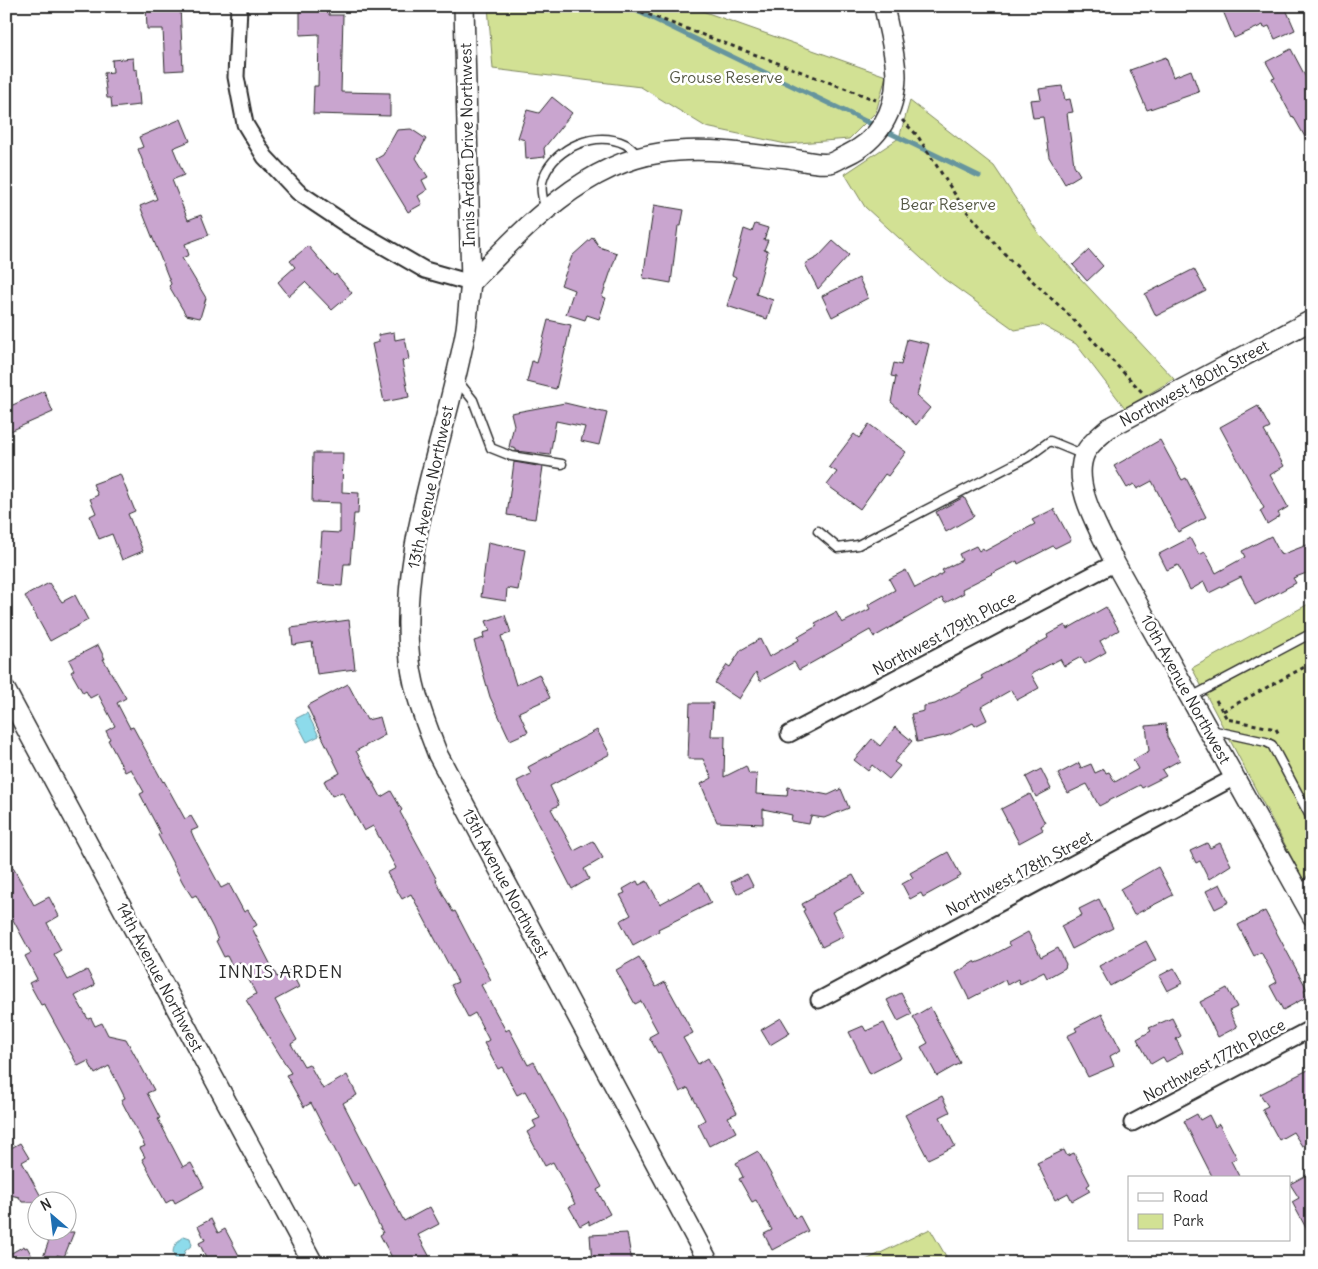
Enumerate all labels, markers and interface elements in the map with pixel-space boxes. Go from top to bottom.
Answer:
street label: Innis Arden Drive Northwest [455,42,479,247]
park label: Grouse Reserve [669,67,783,87]
park label: Bear Reserve [900,194,996,214]
street label: Northwest 180th Street [1116,335,1272,431]
street label: 13th Avenue Northwest [403,403,457,570]
street label: Northwest 179th Place [869,587,1019,679]
street label: 10th Avenue Northwest [1137,611,1236,768]
street label: 13th Avenue Northwest [458,805,554,962]
street label: Northwest 178th Street [942,826,1096,920]
street label: 14th Avenue Northwest [112,899,208,1056]
district label: INNIS ARDEN [219,960,343,983]
street label: Northwest 177th Place [1140,1014,1288,1106]
legend [1128,1176,1290,1242]
text: Road [1173,1187,1208,1206]
north arrow [28,1192,78,1242]
text: N [37,1194,54,1215]
text: Park [1173,1211,1204,1230]

